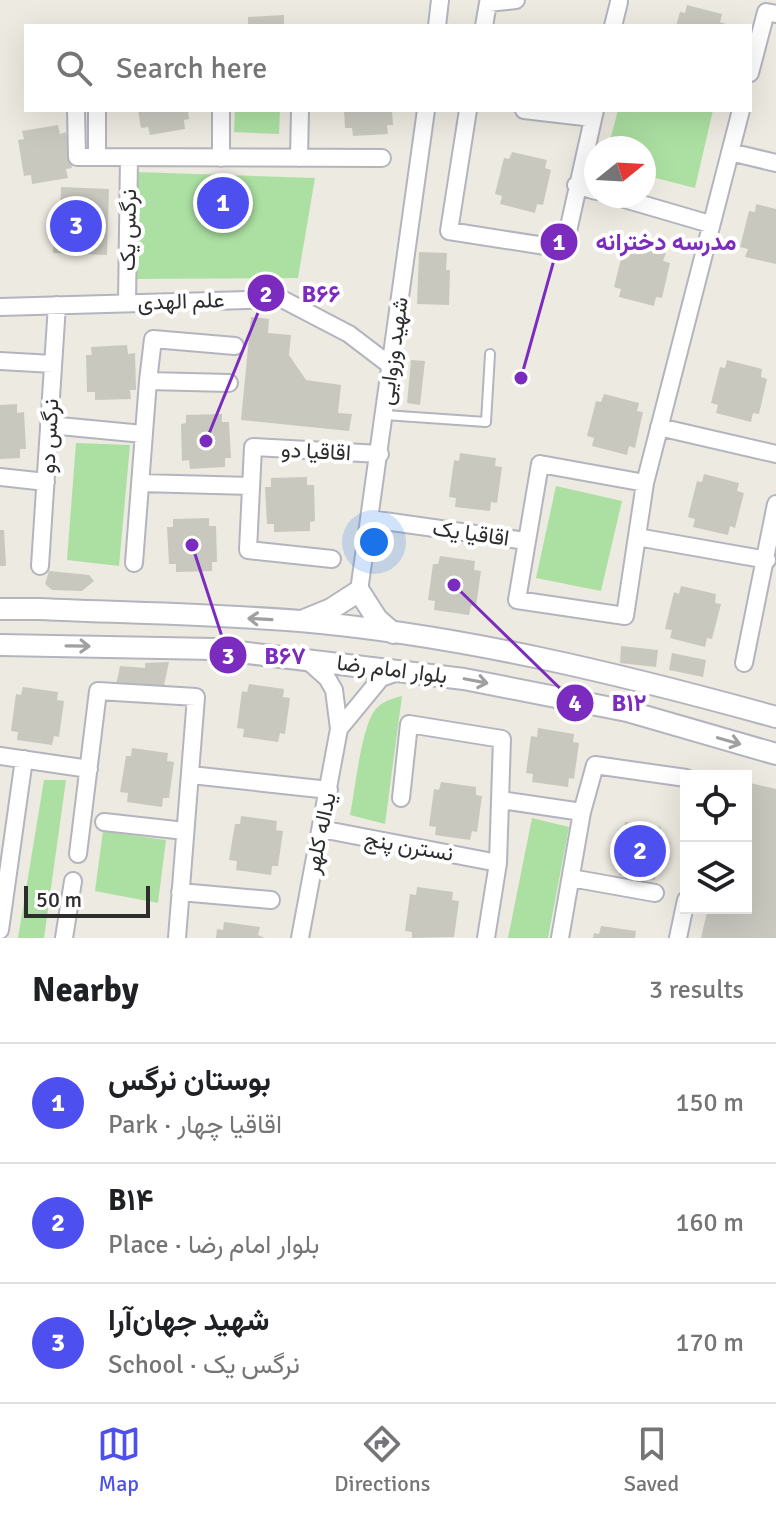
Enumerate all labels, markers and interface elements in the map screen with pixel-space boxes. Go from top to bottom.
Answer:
search box [24,24,752,112]
icon: search [52,46,96,90]
text: Search here [116,50,267,87]
north arrow [584,136,656,208]
pin: 1 [197,173,249,233]
street label: نرگس یک [114,189,142,271]
pin: 3 [50,196,102,256]
callout: مدرسه دخترانه [539,218,752,266]
text: 1 [553,227,566,257]
text: مدرسه دخترانه [596,227,736,257]
callout: B۶۶ [246,269,357,317]
text: 2 [260,279,272,309]
text: B۶۶ [301,279,341,309]
street label: علم الهدی [137,286,225,317]
street label: شهید وزوایی [372,295,414,407]
street label: نرگس دو [34,398,64,474]
street label: اقاقیا دو [280,436,352,466]
street label: اقاقیا یک [431,514,511,552]
your location [354,522,394,562]
one-way arrow [247,611,274,626]
callout: B۶۷ [208,631,322,679]
one-way arrow [64,638,91,654]
text: 3 [222,641,234,671]
text: B۶۷ [264,641,306,671]
street label: بلوار امام رضا [335,649,449,690]
one-way arrow [463,675,488,690]
callout: B۱۲ [555,679,662,727]
text: 4 [569,688,582,718]
text: B۱۲ [611,688,647,718]
one-way arrow [715,734,741,749]
map controls [680,770,752,914]
button: locate [680,770,752,842]
street label: یداله کلهر [298,790,342,877]
pin: 2 [614,821,666,881]
street label: نسترن پنج [362,825,456,868]
button: layers [680,842,752,914]
scale bar [24,882,150,918]
text: 50 m [36,886,82,913]
text: Nearby [32,969,139,1011]
text: 3 results [649,974,744,1006]
text: بوستان نرگس [108,1062,271,1099]
text: 1 [51,1087,65,1119]
text: 150 m [675,1087,744,1119]
text: Park · اقاقیا چهار [108,1109,282,1141]
text: B۱۴ [108,1182,153,1219]
text: 2 [51,1207,65,1239]
text: 160 m [675,1207,744,1239]
text: Place · بلوار امام رضا [108,1229,319,1261]
text: شهید جهان‌آرا [108,1302,269,1339]
text: 3 [51,1327,65,1359]
text: 170 m [675,1327,744,1359]
text: School · نرگس یک [108,1349,300,1381]
tab: Map [97,1422,141,1497]
tab: Directions [334,1422,430,1497]
tab: Saved [624,1422,679,1497]

